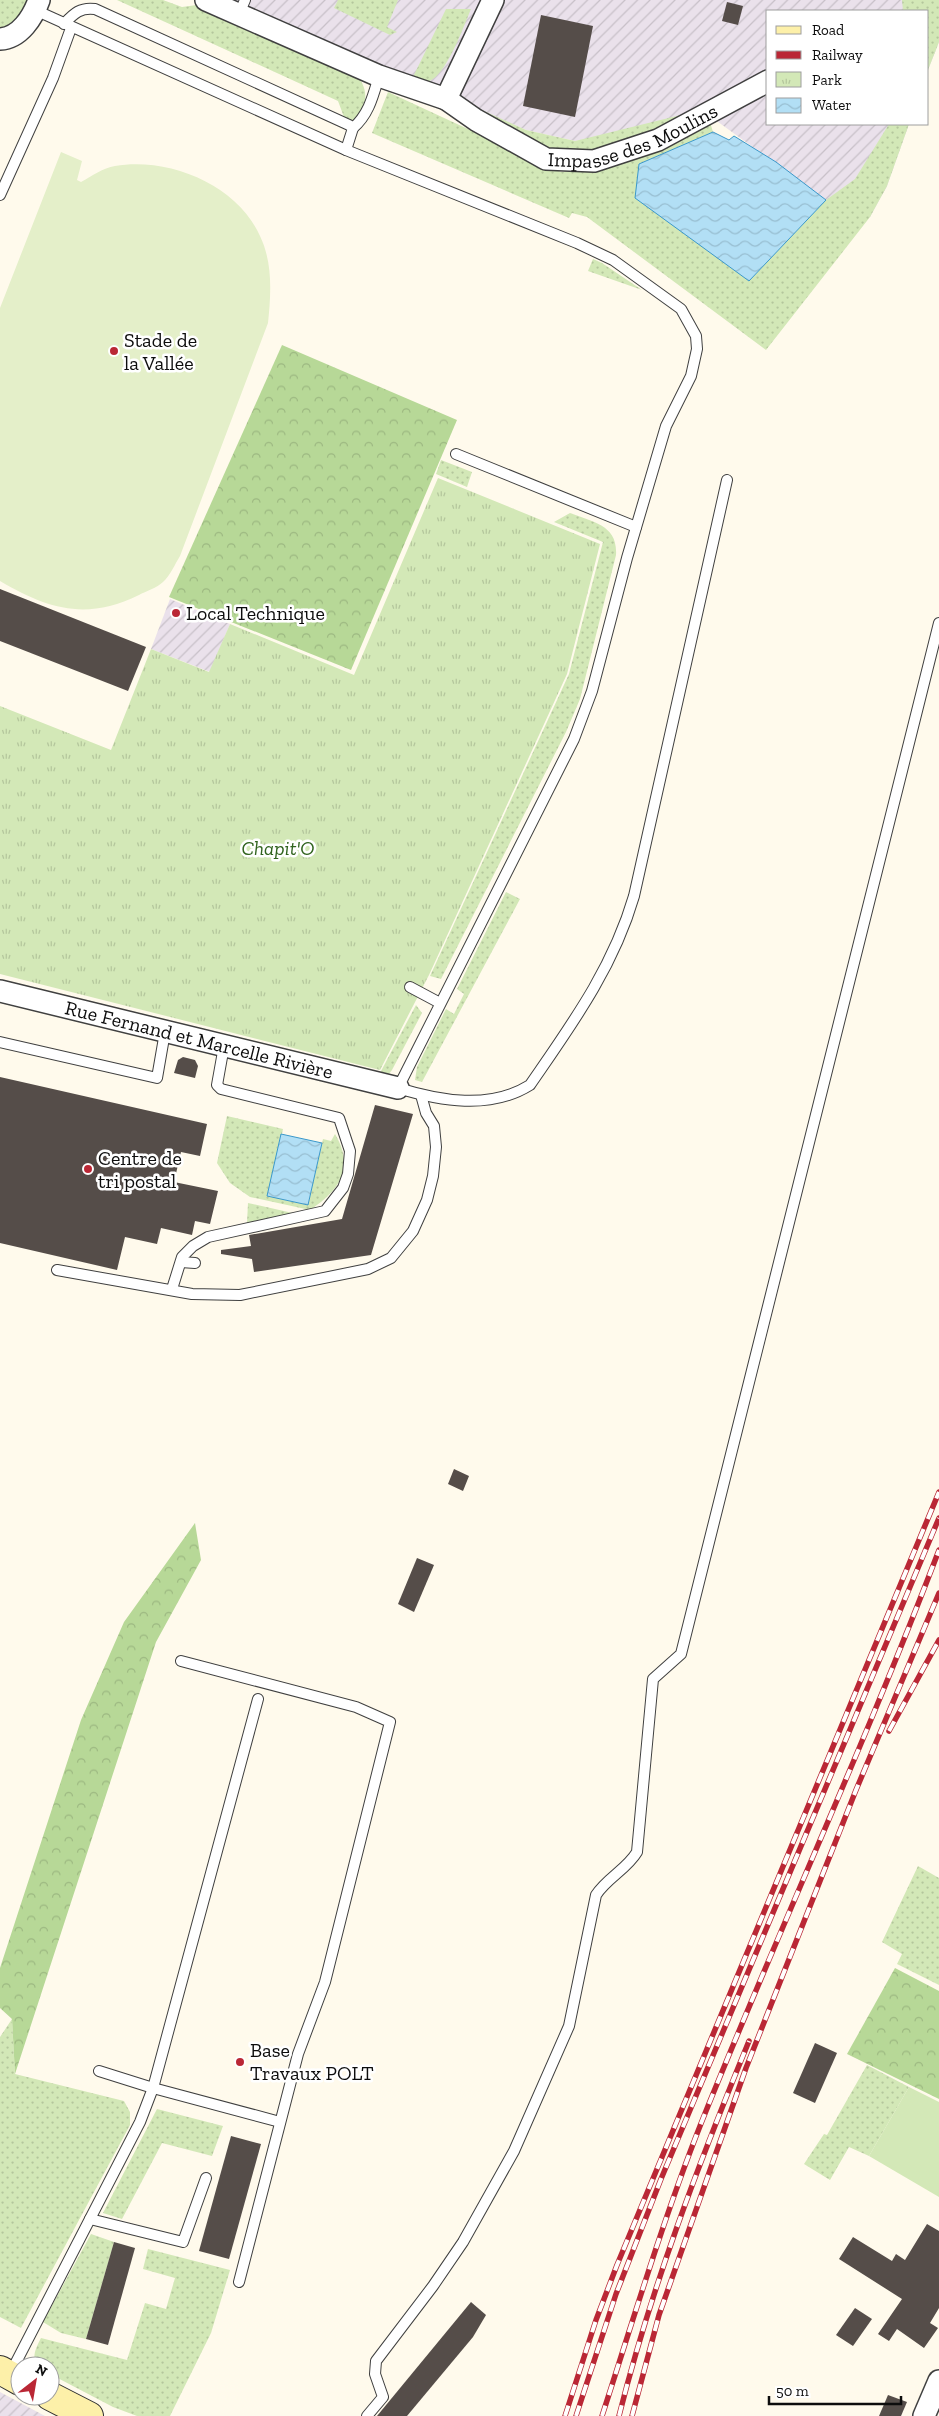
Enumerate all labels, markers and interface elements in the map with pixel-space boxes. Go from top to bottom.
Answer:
legend [766,10,929,125]
text: Road [812,21,845,39]
text: Railway [812,46,863,64]
text: Park [812,71,842,89]
text: Water [812,96,852,114]
street label: Impasse des Moulins [547,98,722,173]
place label: Stade de la Vallée [124,328,197,375]
marker: Stade de la Vallée [108,345,120,357]
place label: Local Technique [186,601,325,625]
marker: Local Technique [170,607,182,619]
park label: Chapit'O [241,836,315,860]
street label: Rue Fernand et Marcelle Rivière [63,995,336,1084]
place label: Centre de tri postal [98,1146,182,1193]
marker: Centre de tri postal [82,1163,94,1175]
place label: Base Travaux POLT [250,2038,374,2085]
marker: Base Travaux POLT [234,2056,246,2068]
north arrow [10,2356,60,2406]
text: N [32,2360,51,2380]
scale bar [769,2374,902,2406]
text: 50 m [776,2382,809,2400]

